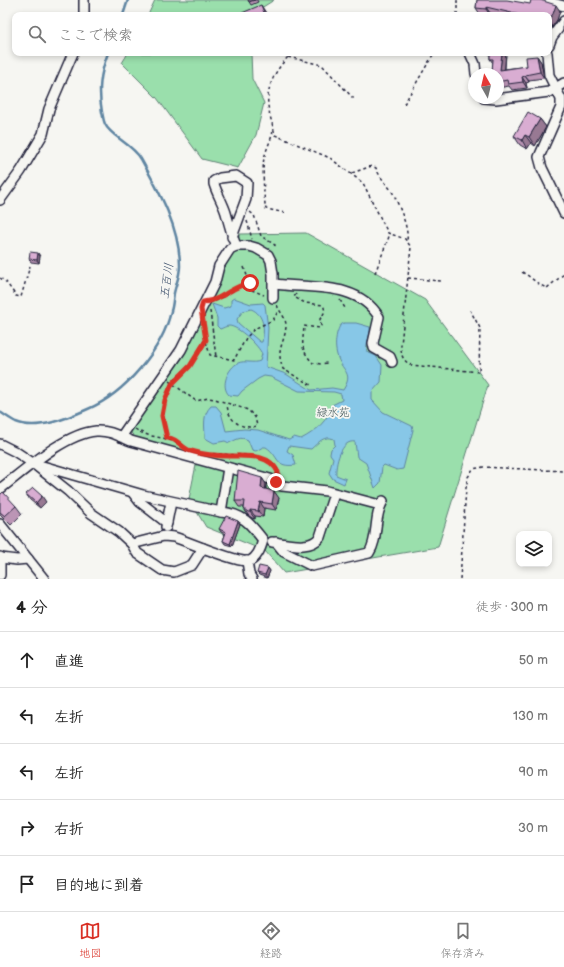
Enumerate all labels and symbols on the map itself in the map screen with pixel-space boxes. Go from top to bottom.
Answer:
north arrow [468,68,504,104]
water label: 五百川 [157,262,177,300]
route start [241,274,259,292]
park label: 緑水苑 [317,406,350,419]
route end [267,473,285,491]

